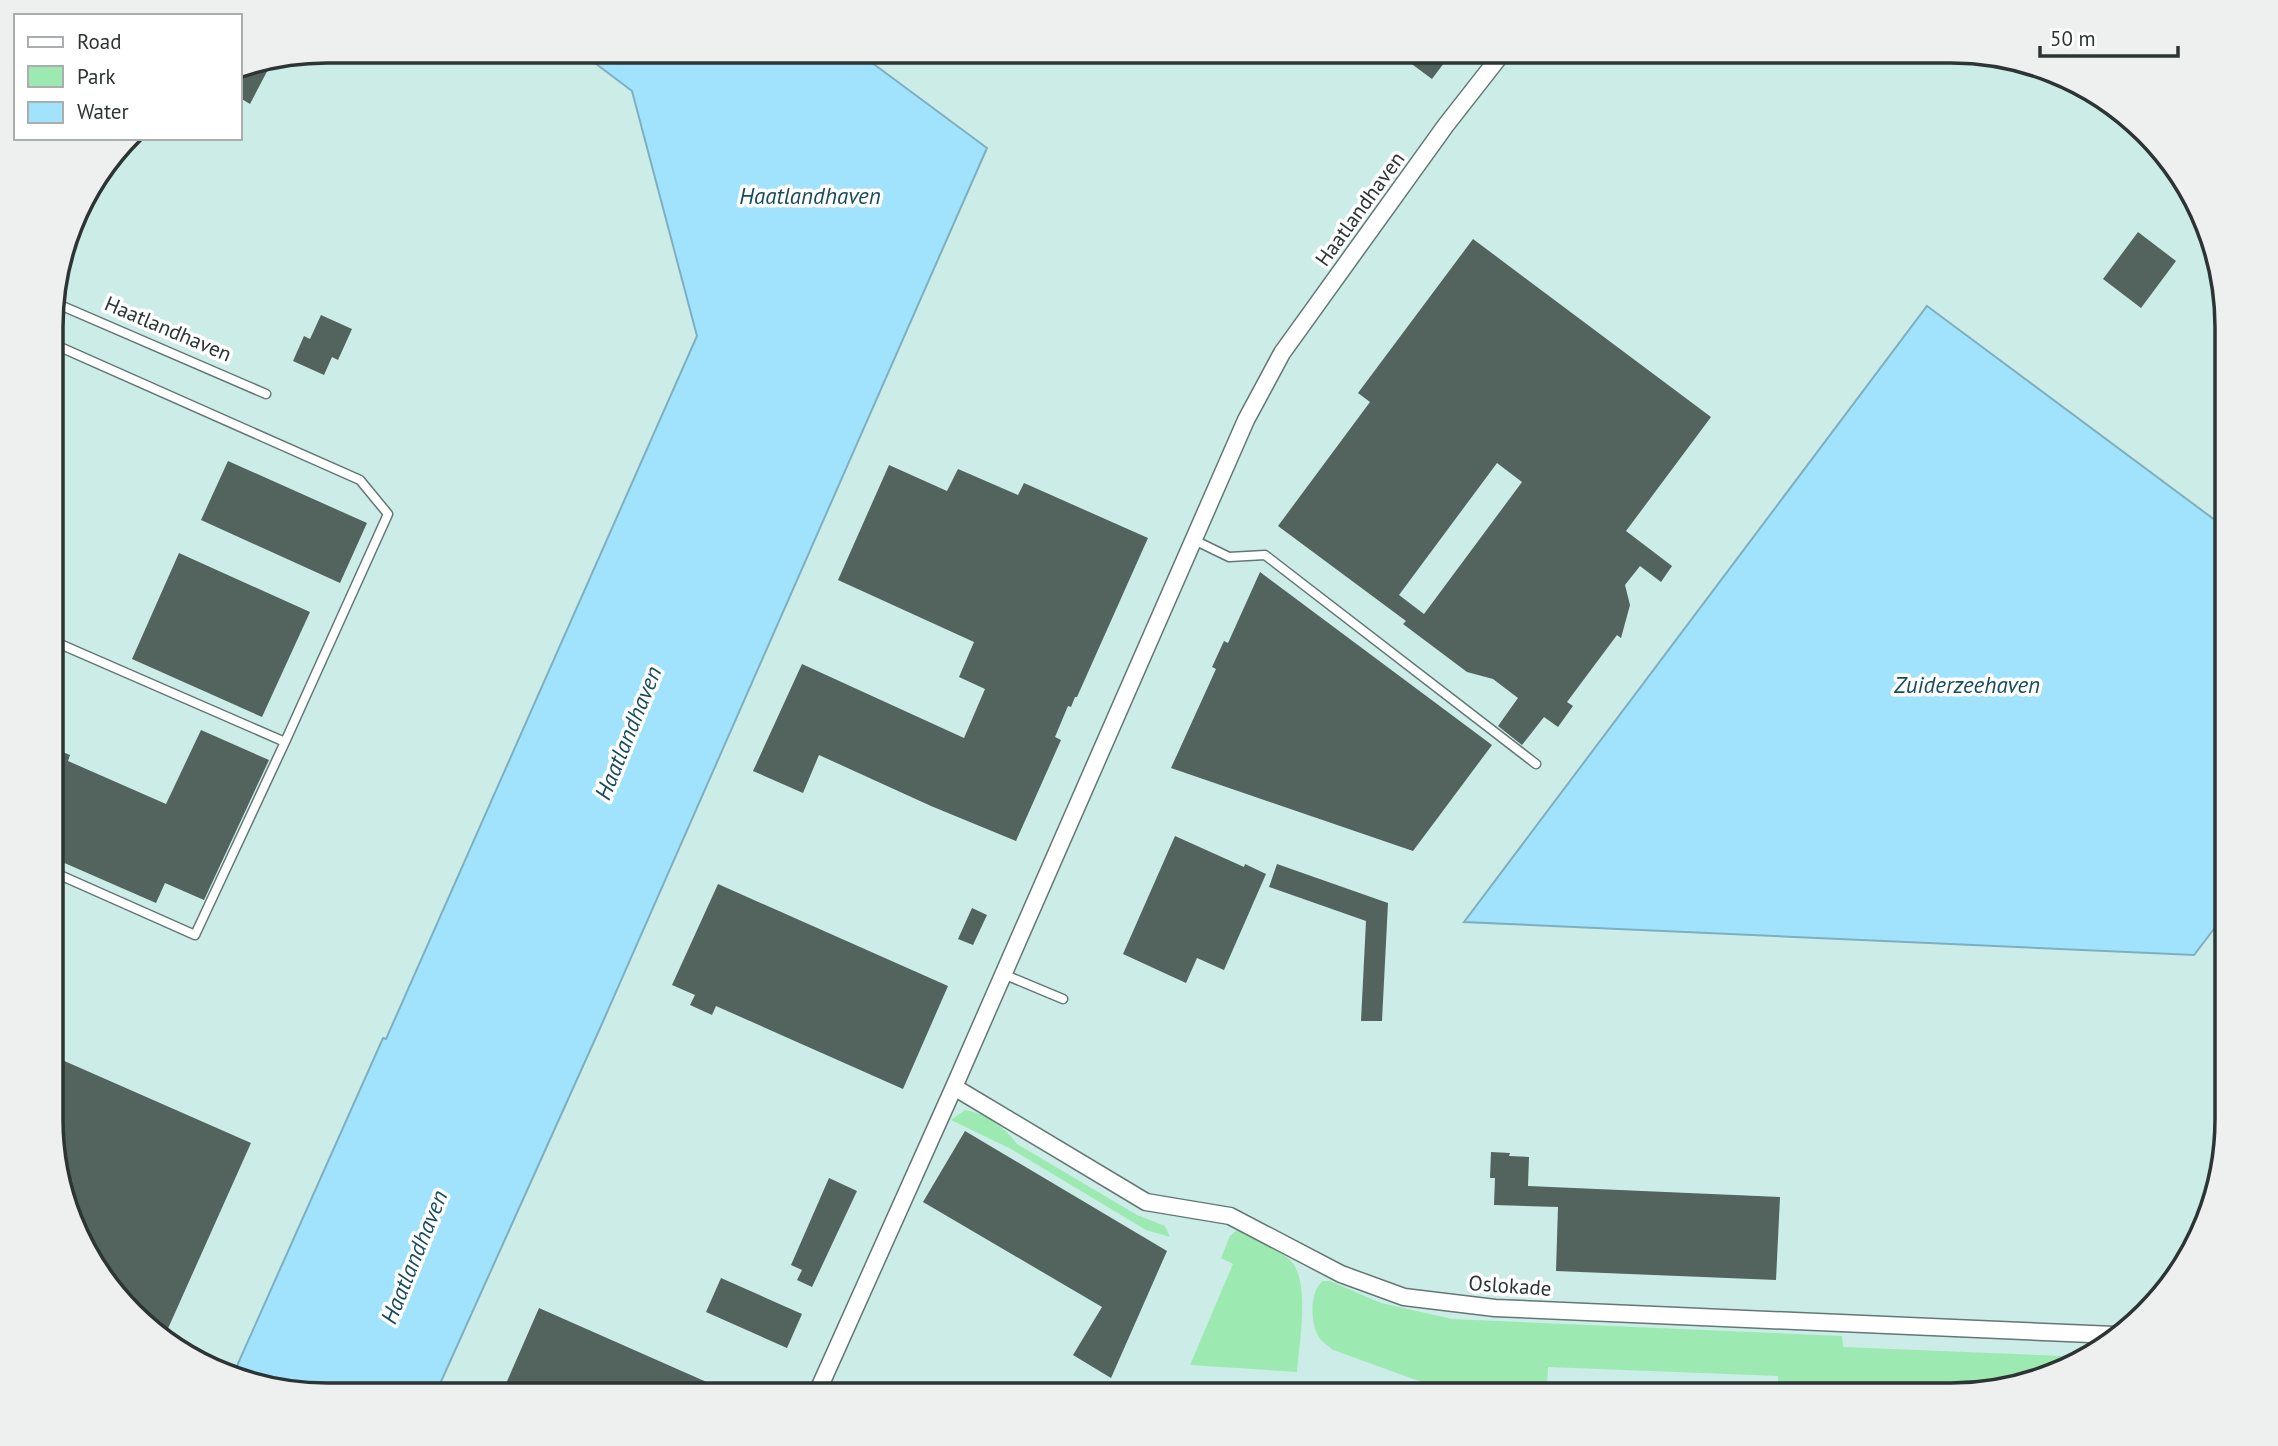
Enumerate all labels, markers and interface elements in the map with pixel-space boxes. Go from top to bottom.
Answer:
legend [14,14,242,140]
scale bar [2040,14,2178,58]
text: 50 m [2050,25,2096,52]
text: Road [77,28,121,55]
text: Park [77,63,116,90]
text: Water [77,98,129,125]
street label: Haatlandhaven [1309,146,1410,271]
water label: Haatlandhaven [739,181,881,210]
street label: Haatlandhaven [101,290,236,367]
water label: Haatlandhaven [588,662,667,804]
water label: Zuiderzeehaven [1893,670,2040,699]
water label: Haatlandhaven [374,1186,453,1328]
street label: Oslokade [1468,1269,1552,1302]

